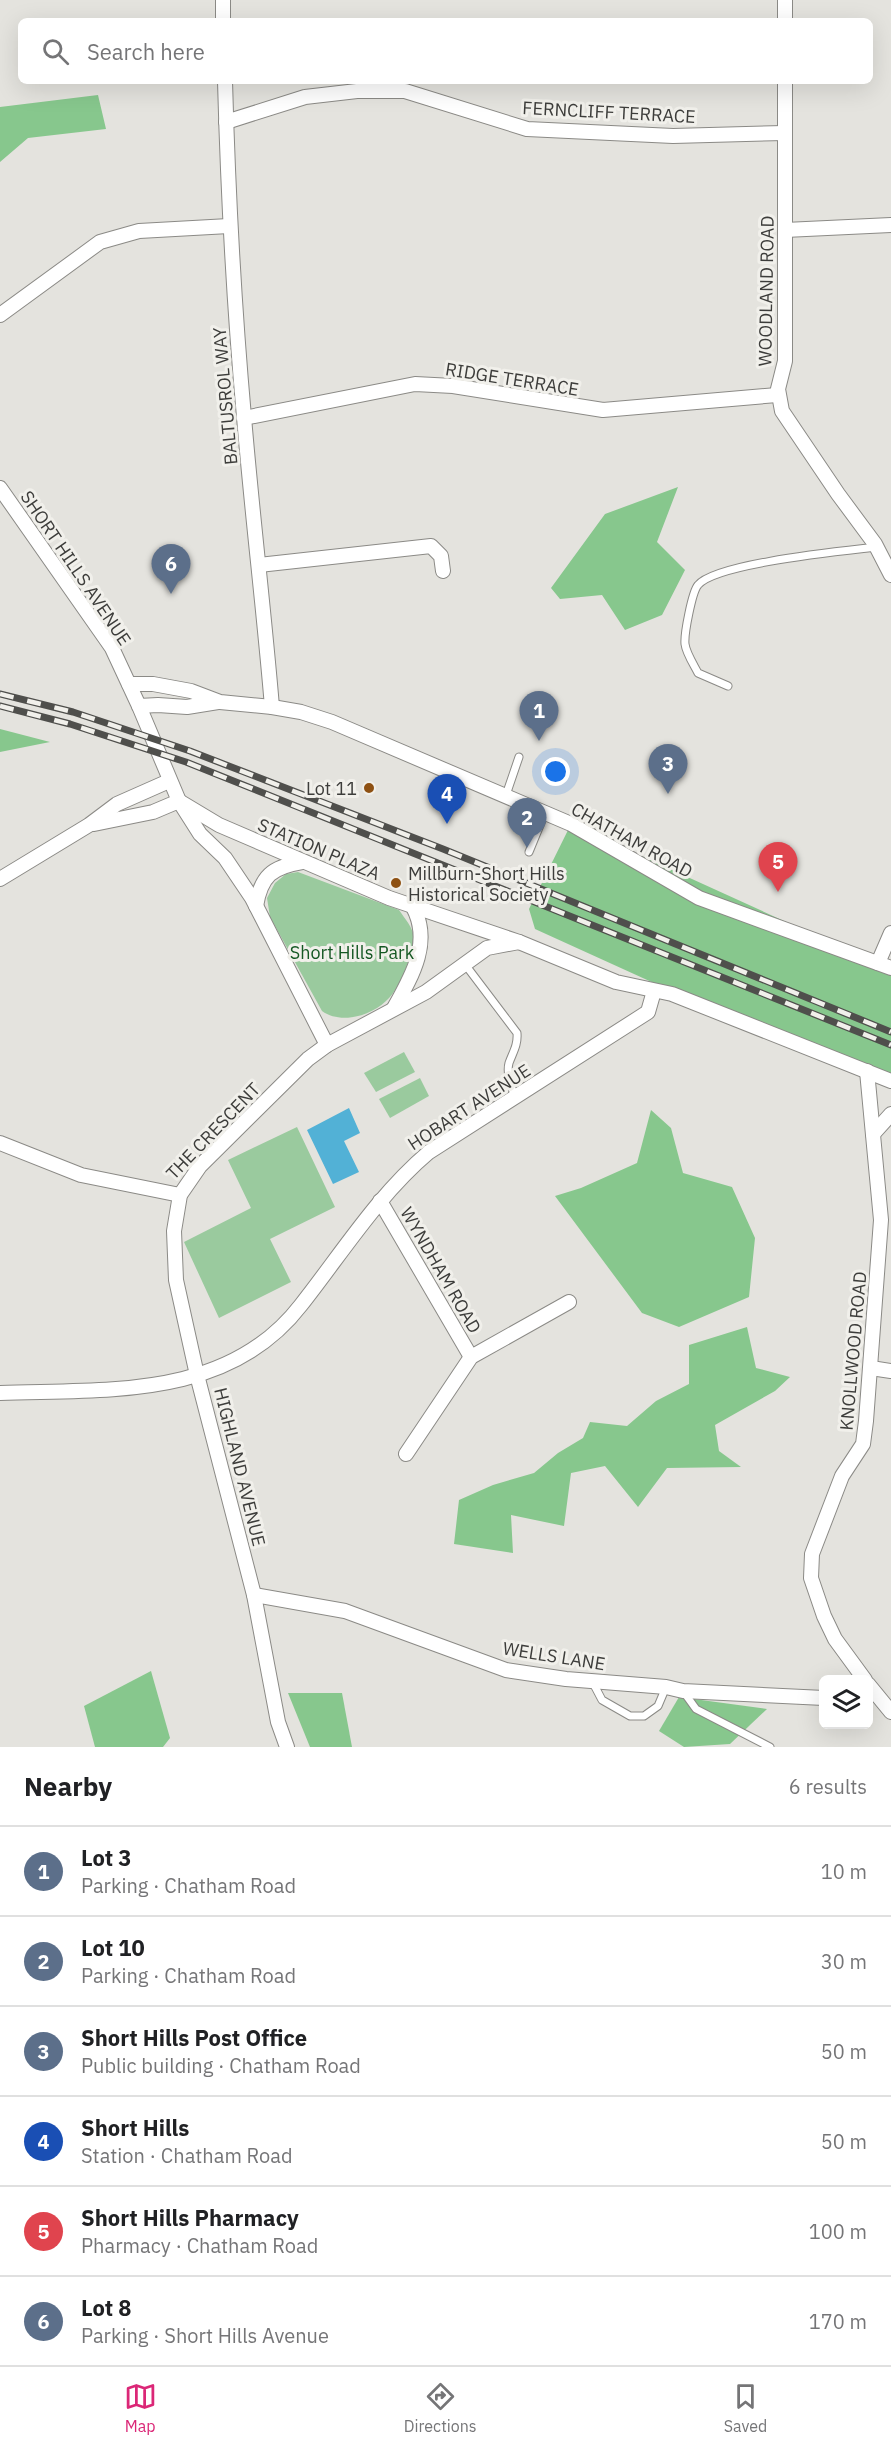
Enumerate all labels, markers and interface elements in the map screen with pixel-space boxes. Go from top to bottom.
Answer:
search box [18,18,873,84]
icon: search [39,35,72,68]
text: Search here [87,37,205,66]
street label: FERNCLIFF TERRACE [522,96,696,128]
street label: WOODLAND ROAD [753,215,779,367]
street label: BALTUSROL WAY [207,326,242,466]
street label: RIDGE TERRACE [444,357,580,401]
street label: SHORT HILLS AVENUE [16,486,136,650]
pin: 6 [152,544,190,594]
pin: 1 [520,692,558,741]
pin: 3 [648,744,688,794]
your location [541,757,570,786]
pin: 4 [428,774,466,824]
place label: Lot 11 [306,777,357,800]
marker: Lot 11 [362,781,376,795]
street label: CHATHAM ROAD [567,797,697,883]
pin: 2 [508,798,546,848]
street label: STATION PLAZA [254,813,384,885]
pin: 5 [758,842,798,892]
place label: Millburn-Short Hills Historical Society [408,862,565,906]
marker: Millburn-Short Hills Historical Society [389,876,403,890]
park label: Short Hills Park [290,941,415,964]
street label: HOBART AVENUE [403,1059,535,1155]
street label: THE CRESCENT [161,1078,265,1184]
street label: WYNDHAM ROAD [395,1203,487,1337]
street label: KNOLLWOOD ROAD [835,1270,871,1432]
street label: HIGHLAND AVENUE [209,1385,271,1549]
street label: WELLS LANE [501,1637,607,1675]
map controls [819,1675,873,1729]
button: layers [819,1675,873,1729]
text: Nearby [24,1769,112,1803]
text: 6 results [789,1773,867,1800]
text: Lot 3 [81,1843,132,1872]
text: 1 [38,1858,50,1885]
text: 10 m [821,1858,867,1885]
text: Parking · Chatham Road [81,1872,296,1899]
text: Lot 10 [81,1933,145,1962]
text: 2 [38,1948,50,1975]
text: 30 m [821,1948,867,1975]
text: Parking · Chatham Road [81,1962,296,1989]
text: Short Hills Post Office [81,2023,307,2052]
text: 3 [38,2038,50,2065]
text: 50 m [821,2038,867,2065]
text: Public building · Chatham Road [81,2052,361,2079]
text: Short Hills [81,2113,189,2142]
text: 4 [38,2128,50,2155]
text: 50 m [821,2128,867,2155]
text: Station · Chatham Road [81,2142,293,2169]
text: Short Hills Pharmacy [81,2203,299,2232]
text: 5 [38,2218,50,2245]
text: 100 m [809,2218,867,2245]
text: Pharmacy · Chatham Road [81,2232,318,2259]
text: Lot 8 [81,2293,132,2322]
text: 6 [38,2308,50,2335]
text: 170 m [809,2308,867,2335]
text: Parking · Short Hills Avenue [81,2322,329,2349]
tab: Map [124,2380,157,2436]
tab: Directions [404,2380,477,2436]
tab: Saved [724,2380,767,2436]

